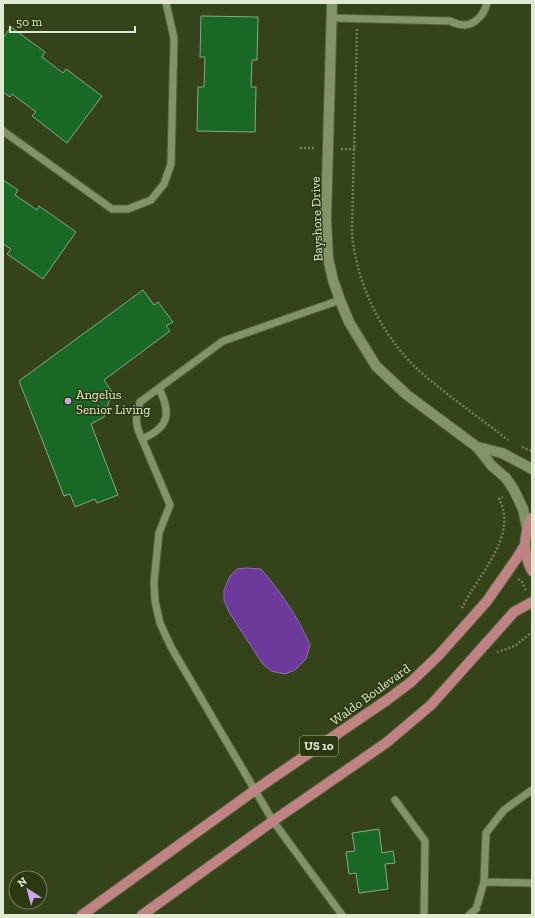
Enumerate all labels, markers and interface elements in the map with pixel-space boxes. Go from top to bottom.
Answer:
scale bar [10,8,135,34]
text: 50 m [16,15,43,29]
street label: Bayshore Drive [308,176,325,262]
place label: Angelus Senior Living [76,387,150,417]
marker: Angelus Senior Living [63,396,73,406]
street label: Waldo Boulevard [328,660,413,728]
road number: US 10 [300,736,338,756]
north arrow [8,870,48,910]
text: N [15,874,30,890]

